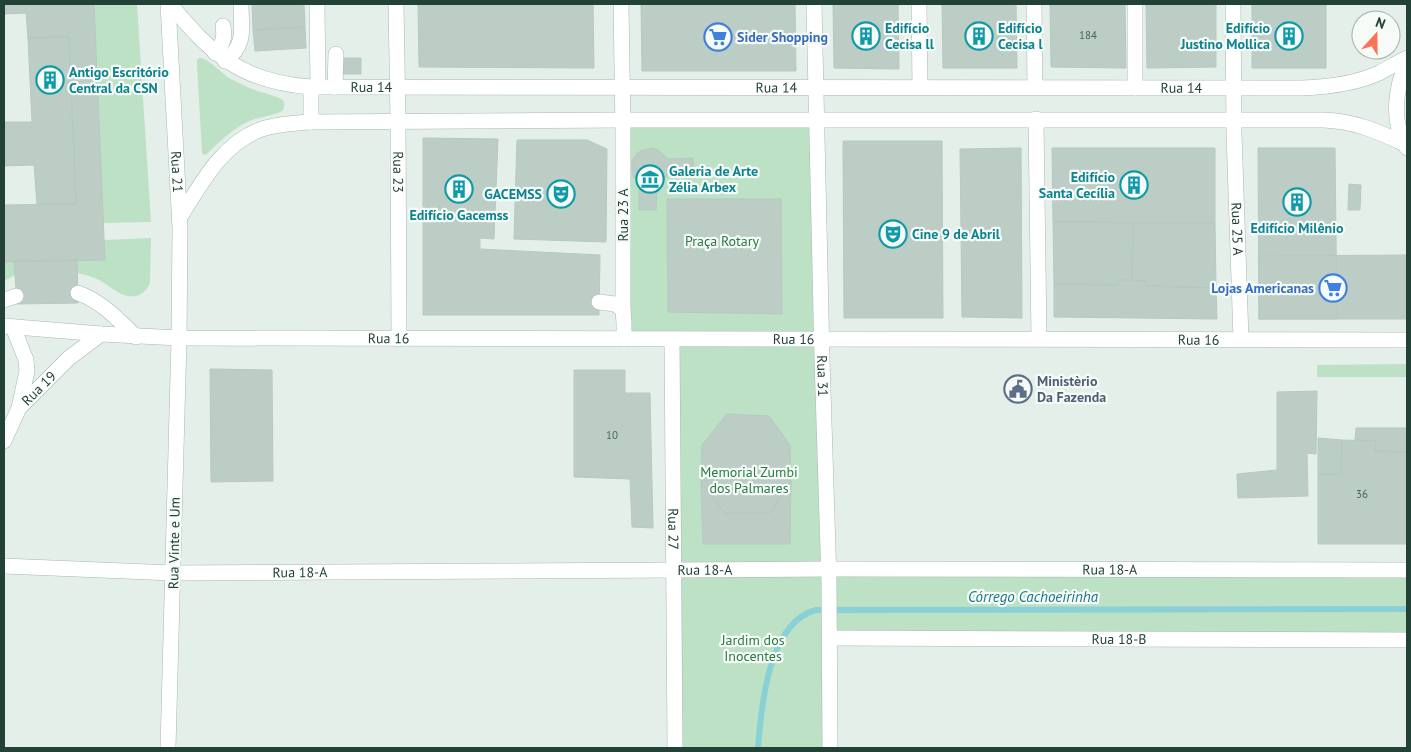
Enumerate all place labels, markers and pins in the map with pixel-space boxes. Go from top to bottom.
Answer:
place label: Edifício Cecisa ll [885,19,935,53]
place label: Edifício Cecisa l [998,19,1044,53]
place label: Edifício Justino Mollica [1180,19,1270,53]
building icon: Edifício Cecisa ll [851,21,881,51]
building icon: Edifício Cecisa l [964,21,994,51]
building icon: Edifício Justino Mollica [1274,21,1304,51]
supermarket icon: Sider Shopping [703,22,733,52]
place label: Sider Shopping [737,28,828,46]
place label: Antigo Escritório Central da CSN [69,63,169,97]
building icon: Antigo Escritório Central da CSN [35,65,65,95]
place label: Galeria de Arte Zélia Arbex [669,162,758,196]
museum icon: Galeria de Arte Zélia Arbex [635,164,665,194]
place label: Edifício Santa Cecília [1039,168,1115,202]
building icon: Edifício Santa Cecília [1119,170,1149,200]
building icon: Edifício Gacemss [444,174,474,204]
theatre icon: GACEMSS [546,179,576,209]
place label: GACEMSS [484,185,542,203]
building icon: Edifício Milênio [1282,187,1312,217]
place label: Edifício Gacemss [409,206,509,224]
theatre icon: Cine 9 de Abril [878,219,908,249]
place label: Edifício Milênio [1251,219,1344,237]
place label: Cine 9 de Abril [912,225,1001,243]
supermarket icon: Lojas Americanas [1318,273,1348,303]
place label: Lojas Americanas [1211,279,1314,297]
place label: Ministèrio Da Fazenda [1037,372,1106,406]
public building icon: Ministèrio Da Fazenda [1003,374,1033,404]

